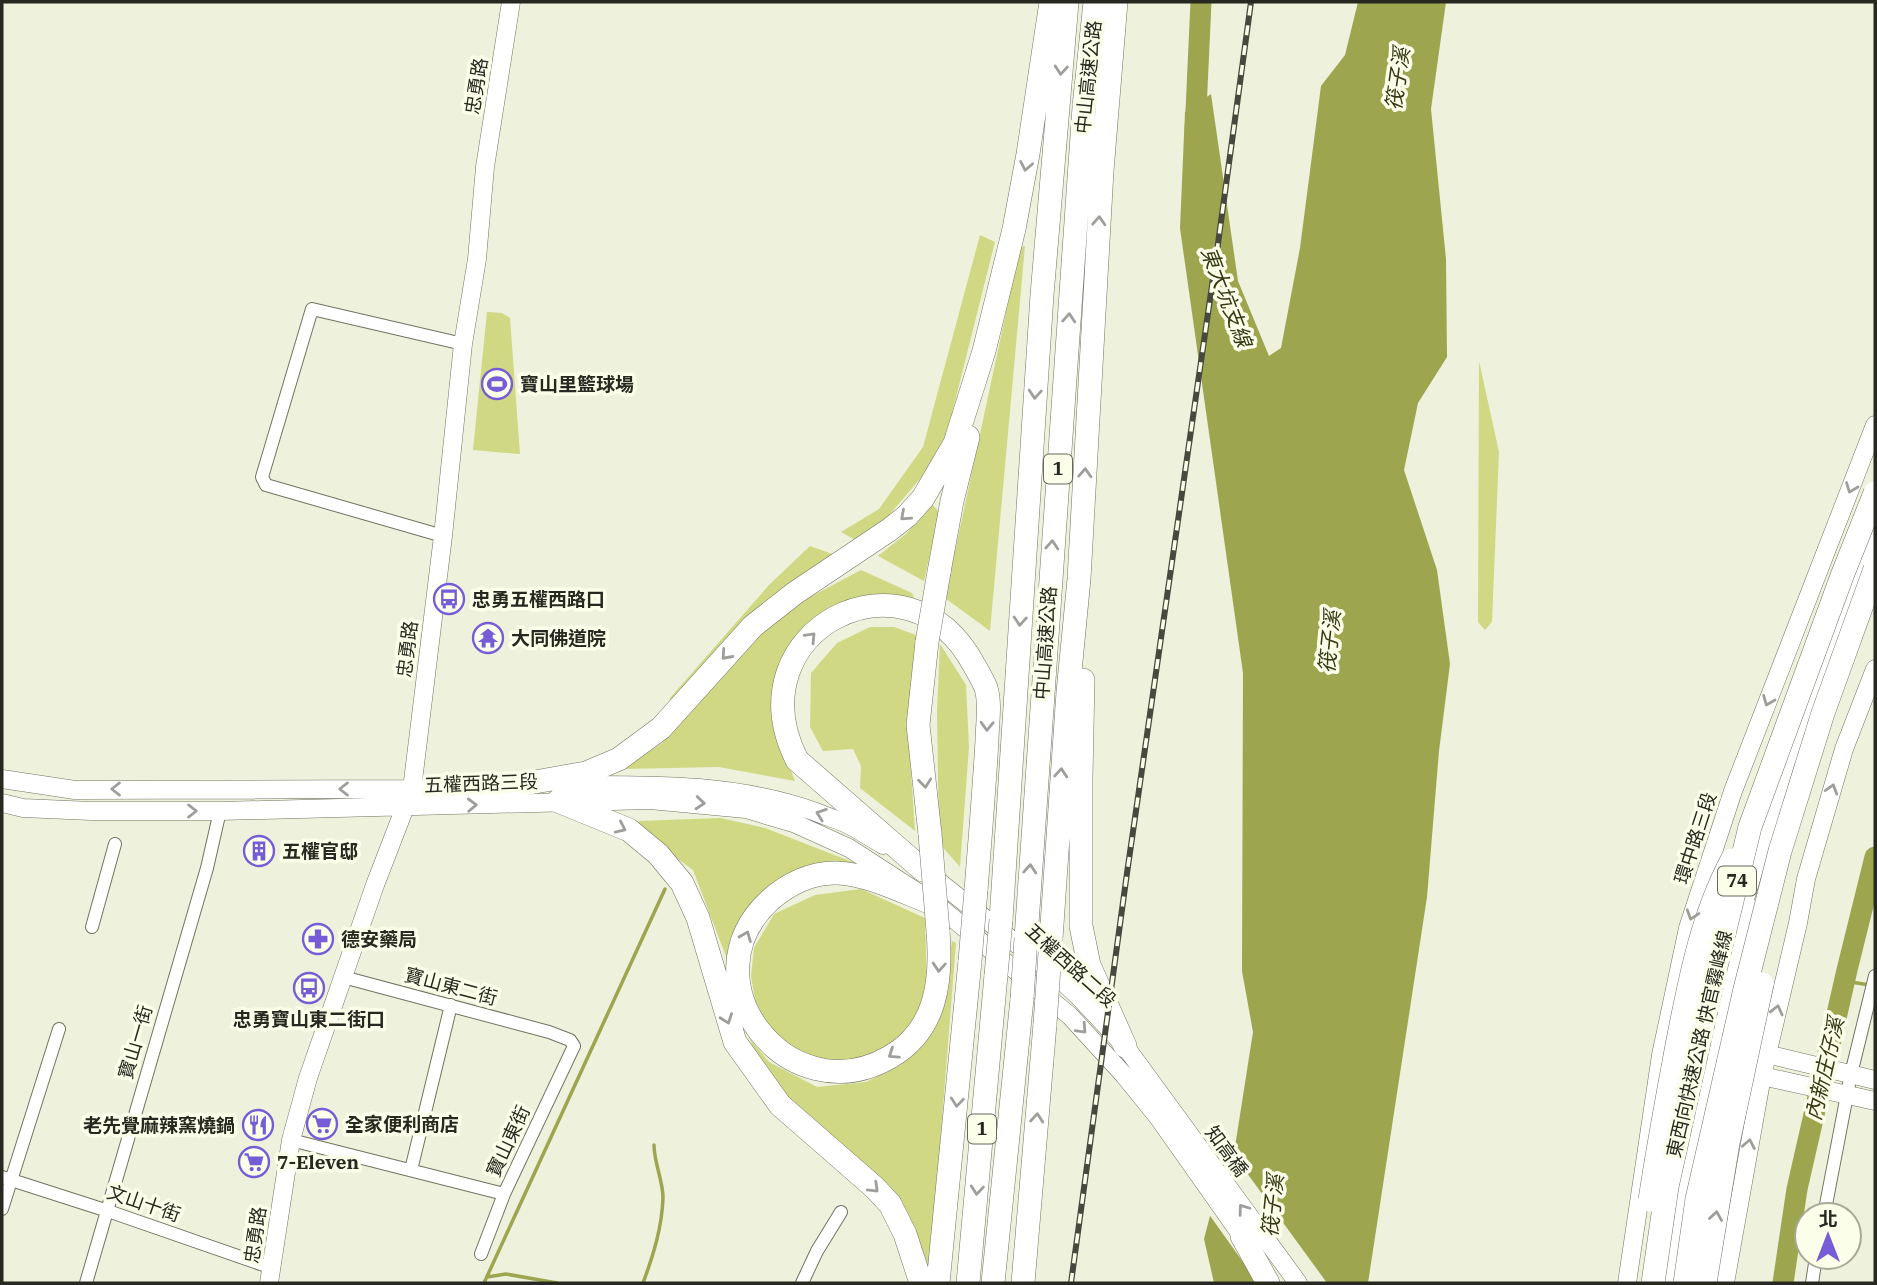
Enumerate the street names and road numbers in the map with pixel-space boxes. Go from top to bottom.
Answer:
street label: 中山高速公路 [1070,19,1106,135]
street label: 忠勇路 [460,56,492,116]
road number: 1 [1044,454,1072,484]
street label: 中山高速公路 [1029,585,1061,701]
street label: 忠勇路 [392,619,422,679]
street label: 五權西路三段 [424,769,538,797]
street label: 環中路三段 [1669,789,1721,887]
road number: 74 [1718,866,1756,896]
street label: 五權西路二段 [1021,918,1121,1012]
street label: 東西向快速公路 快官霧峰線 [1661,928,1737,1160]
street label: 寶山東二街 [402,962,500,1010]
street label: 寶山一街 [113,1002,157,1082]
street label: 寶山東街 [481,1101,535,1181]
road number: 1 [968,1114,996,1144]
street label: 知高橋 [1201,1121,1253,1181]
street label: 文山十街 [104,1179,184,1227]
street label: 忠勇路 [239,1205,271,1265]

